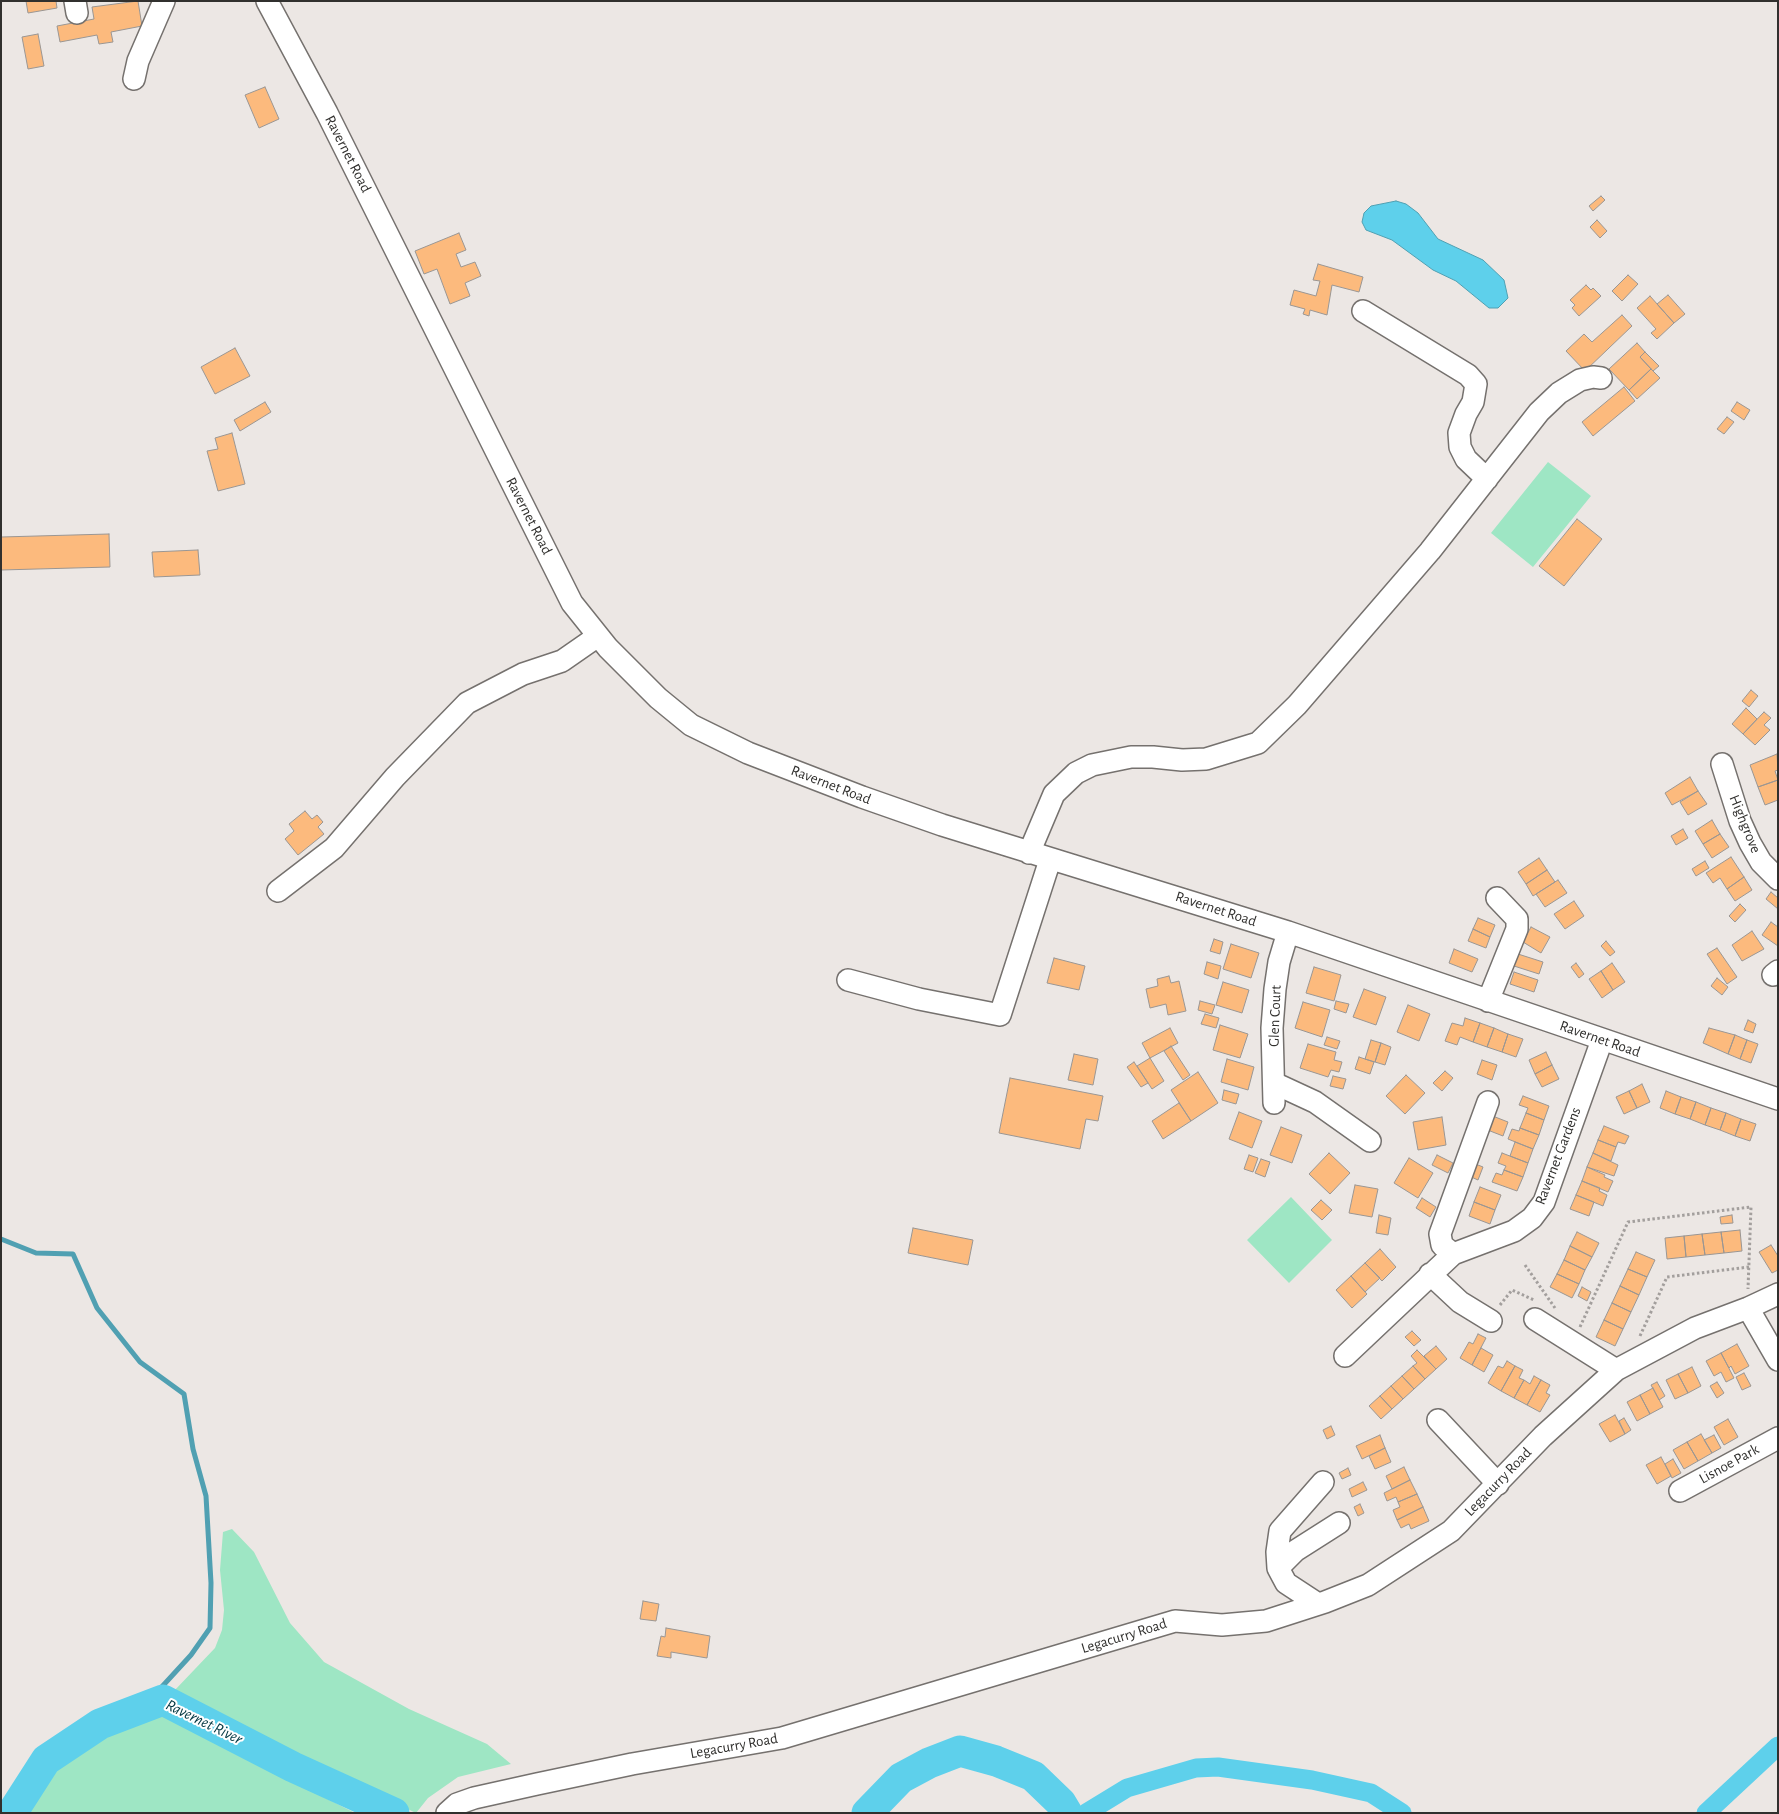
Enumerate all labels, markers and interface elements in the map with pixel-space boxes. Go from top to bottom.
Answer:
street label: Ravernet Road [321,112,375,196]
street label: Ravernet Road [502,474,556,558]
street label: Ravernet Road [788,761,874,809]
street label: Highgrove [1725,792,1765,856]
street label: Ravernet Road [1173,887,1259,931]
street label: Glen Court [1265,985,1285,1047]
street label: Ravernet Road [1557,1017,1643,1061]
street label: Ravernet Gardens [1531,1105,1585,1207]
street label: Lisnoe Park [1696,1440,1762,1488]
street label: Legacurry Road [1461,1444,1535,1520]
street label: Legacurry Road [1079,1614,1169,1658]
water label: Ravernet River [163,1695,245,1749]
street label: Legacurry Road [689,1729,779,1763]

